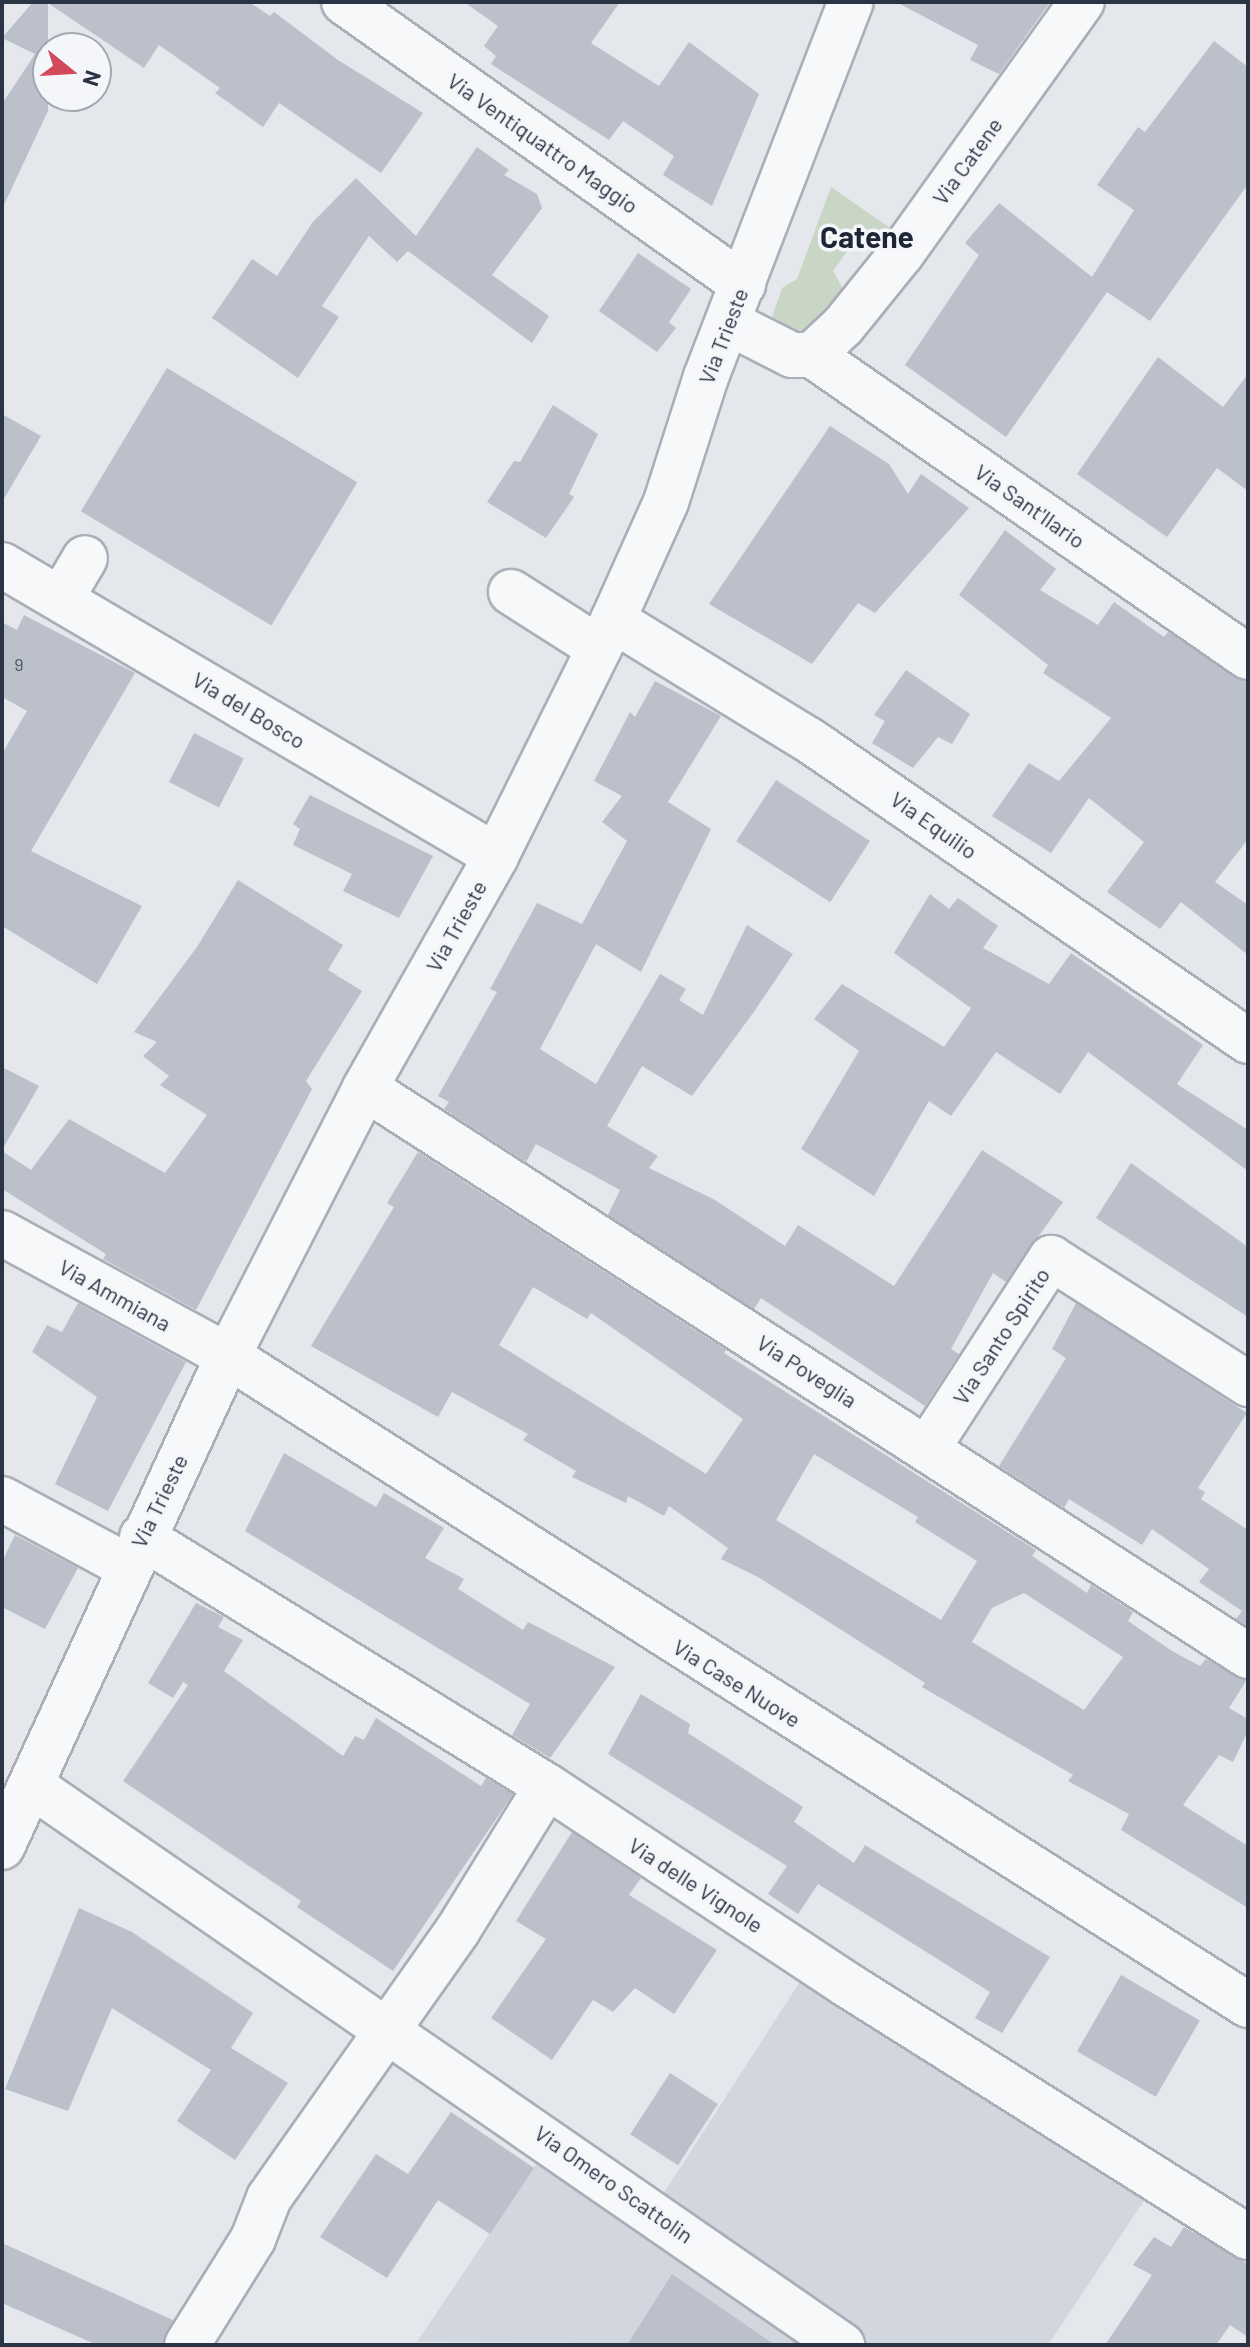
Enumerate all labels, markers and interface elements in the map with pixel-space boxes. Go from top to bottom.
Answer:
north arrow [32,32,112,112]
street label: Via Ventiquattro Maggio [443,67,643,219]
text: N [78,68,108,90]
street label: Via Catene [927,112,1007,210]
district label: Catene [820,218,914,254]
street label: Via Trieste [693,284,753,388]
street label: Via Sant'Ilario [970,458,1090,554]
house number: 9 [14,653,24,675]
street label: Via del Bosco [188,666,310,754]
street label: Via Equilio [886,786,982,864]
street label: Via Trieste [420,876,492,976]
street label: Via Ammiana [54,1253,176,1337]
street label: Via Santo Spirito [947,1263,1055,1409]
street label: Via Poveglia [752,1329,862,1413]
street label: Via Trieste [125,1450,193,1552]
street label: Via Case Nuove [668,1633,806,1733]
street label: Via delle Vignole [624,1832,768,1938]
street label: Via Omero Scattolin [530,2119,698,2249]

